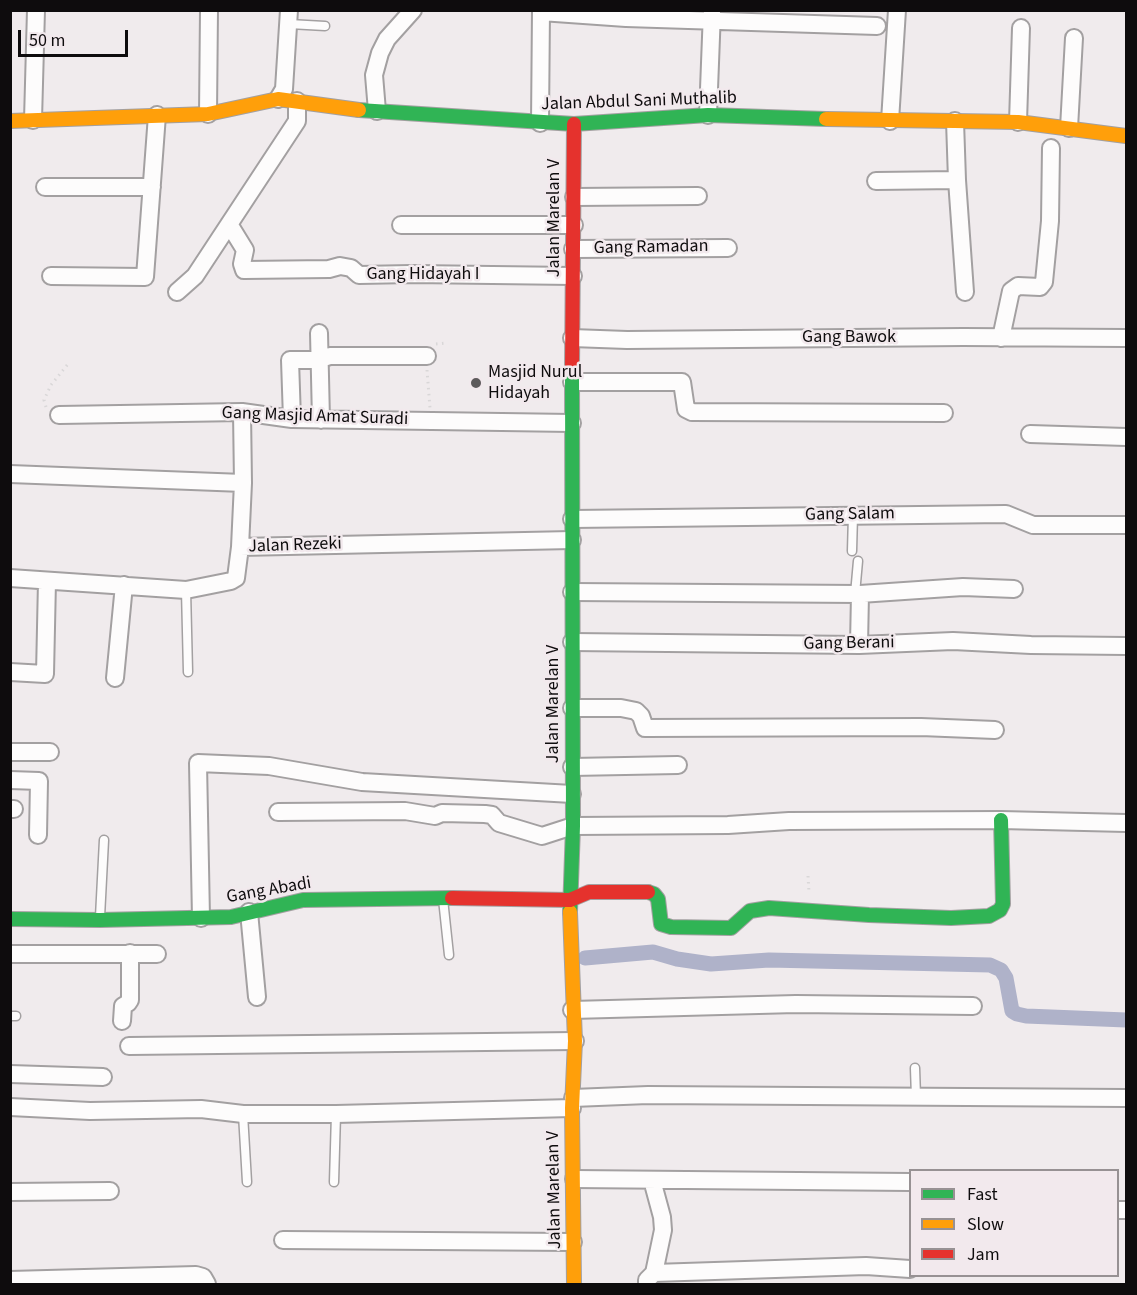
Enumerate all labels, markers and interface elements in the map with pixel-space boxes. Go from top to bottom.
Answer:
scale bar [21,18,130,56]
text: 50 m [29,28,65,53]
street label: Jalan Abdul Sani Muthalib [541,88,737,116]
street label: Jalan Marelan V [544,159,566,277]
street label: Gang Ramadan [593,236,709,260]
street label: Gang Hidayah I [366,264,480,286]
street label: Gang Bawok [802,327,896,349]
place label: Masjid Nurul Hidayah [488,362,582,404]
marker: Masjid Nurul Hidayah [469,376,483,390]
street label: Gang Masjid Amat Suradi [221,403,409,431]
street label: Gang Salam [805,503,895,527]
street label: Jalan Rezeki [248,534,342,558]
street label: Gang Berani [803,632,895,656]
street label: Jalan Marelan V [543,645,565,763]
street label: Gang Abadi [225,873,313,909]
street label: Jalan Marelan V [543,1131,567,1249]
legend [909,1169,1119,1277]
text: Fast [967,1182,998,1207]
text: Slow [967,1212,1004,1237]
text: Jam [967,1242,1000,1267]

